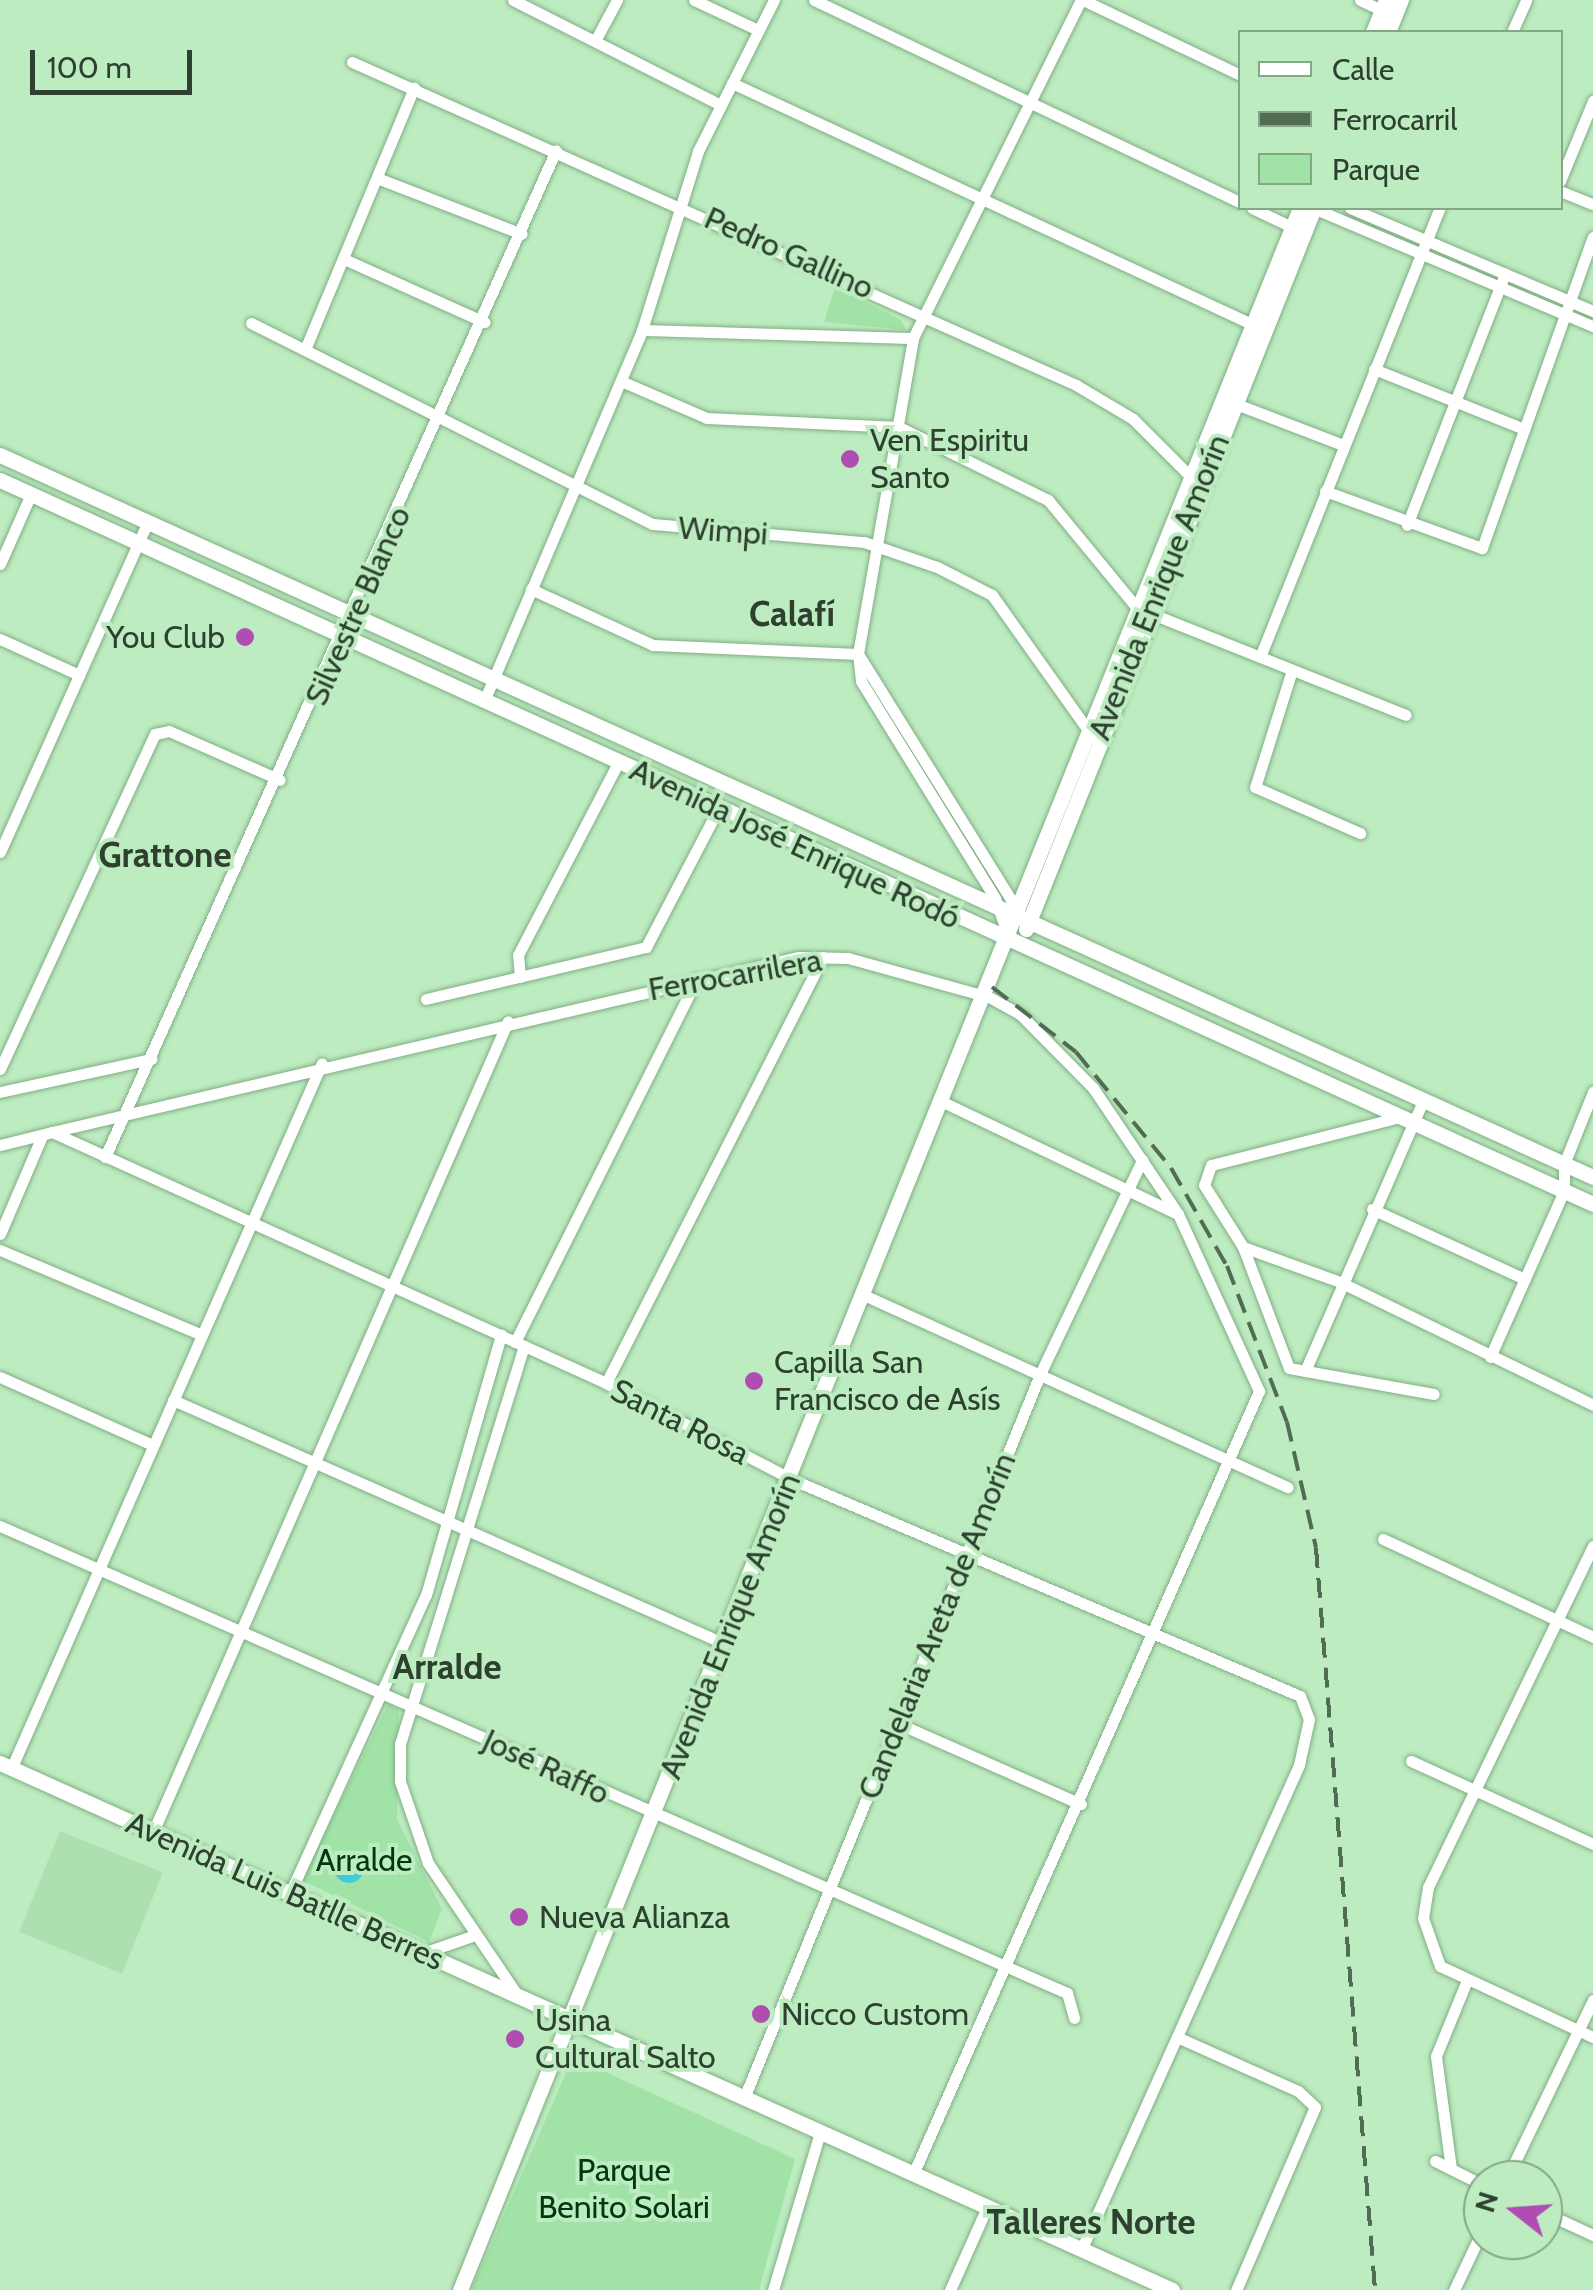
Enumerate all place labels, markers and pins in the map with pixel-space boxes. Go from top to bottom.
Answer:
place label: Ven Espiritu Santo [870,422,1029,497]
marker: Ven Espiritu Santo [839,448,861,470]
place label: You Club [106,618,225,656]
marker: You Club [234,626,256,648]
place label: Capilla San Francisco de Asís [774,1344,1000,1419]
marker: Capilla San Francisco de Asís [743,1370,765,1392]
place label: Nueva Alianza [539,1898,730,1936]
marker: Nueva Alianza [508,1906,530,1928]
place label: Nicco Custom [781,1995,969,2033]
place label: Usina Cultural Salto [535,2002,716,2077]
marker: Nicco Custom [750,2003,772,2025]
marker: Usina Cultural Salto [504,2028,526,2050]

